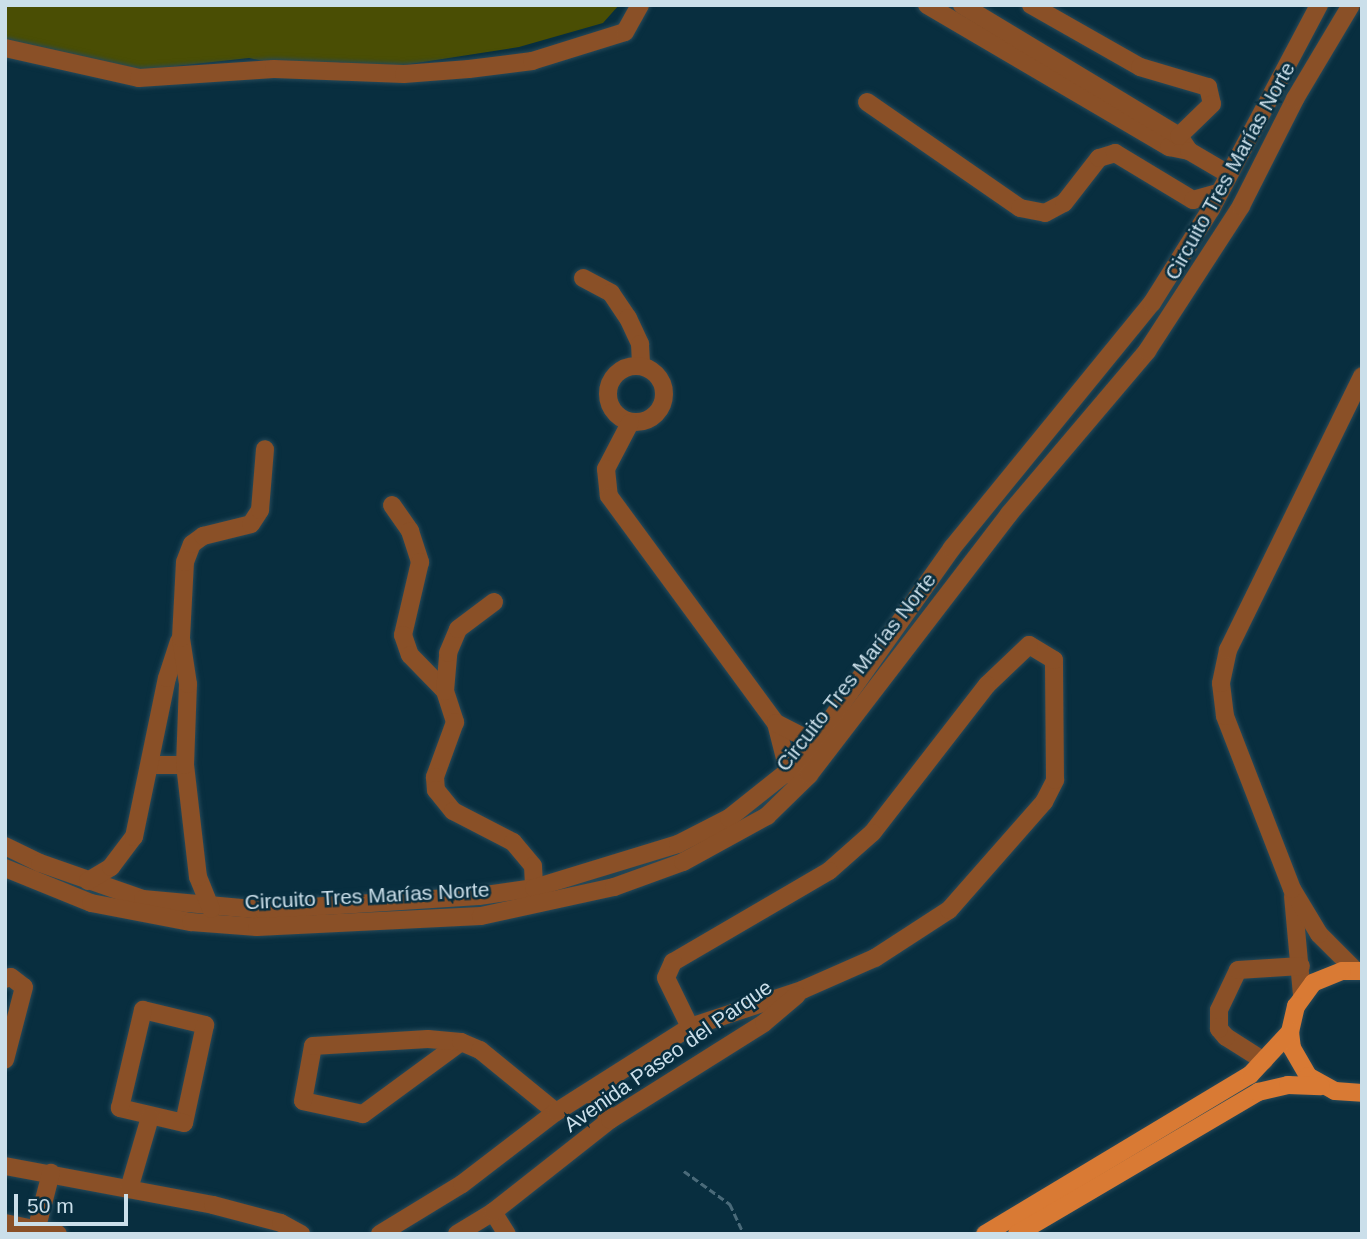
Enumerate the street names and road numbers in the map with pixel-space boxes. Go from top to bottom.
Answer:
street label: Circuito Tres Marías Norte [1159,58,1301,284]
street label: Circuito Tres Marías Norte [771,568,941,776]
street label: Circuito Tres Marías Norte [244,877,490,915]
street label: Avenida Paseo del Parque [559,974,777,1138]

